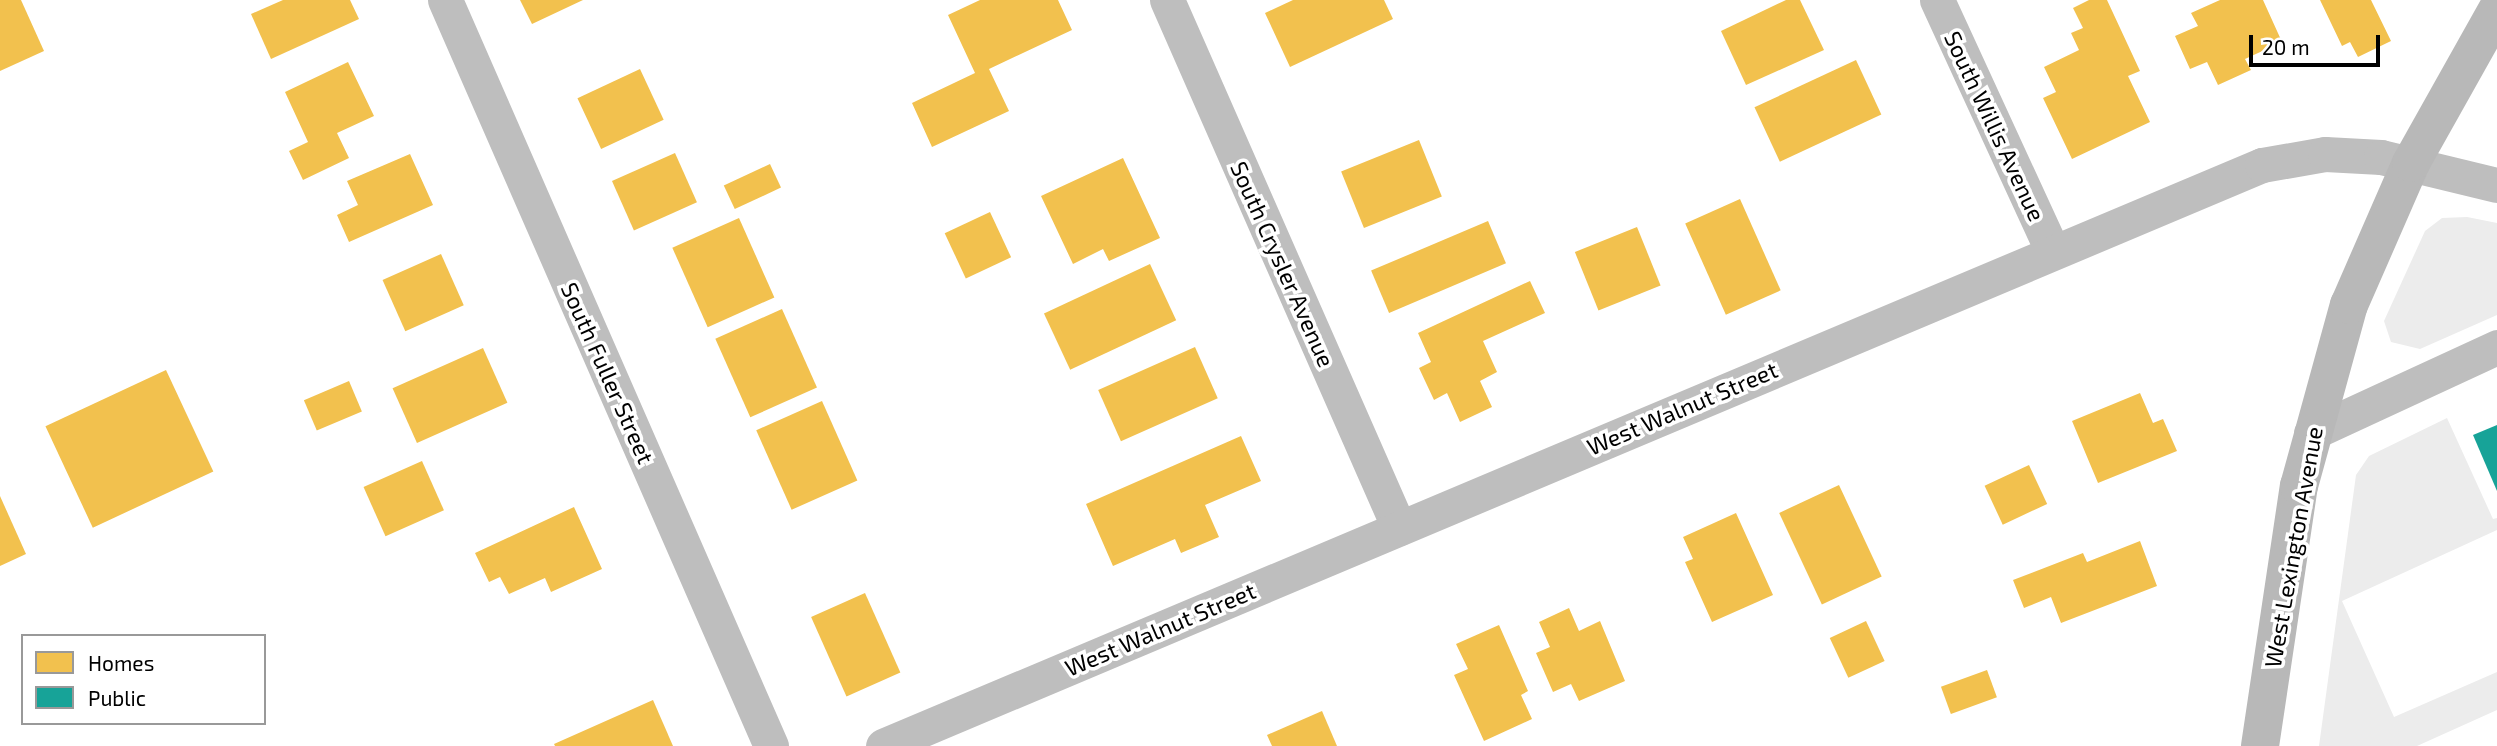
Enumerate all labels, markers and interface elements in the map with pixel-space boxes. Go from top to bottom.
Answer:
scale bar [2252,21,2383,65]
street label: South Willis Avenue [1939,26,2051,226]
text: 20 m [2262,34,2310,59]
street label: South Crysler Avenue [1225,156,1341,372]
street label: South Fuller Street [556,278,660,468]
street label: West Walnut Street [1582,355,1782,461]
street label: West Lexington Avenue [2258,424,2328,670]
street label: West Walnut Street [1060,576,1260,682]
legend [21,634,266,725]
text: Homes [88,650,154,675]
text: Public [88,685,146,710]

